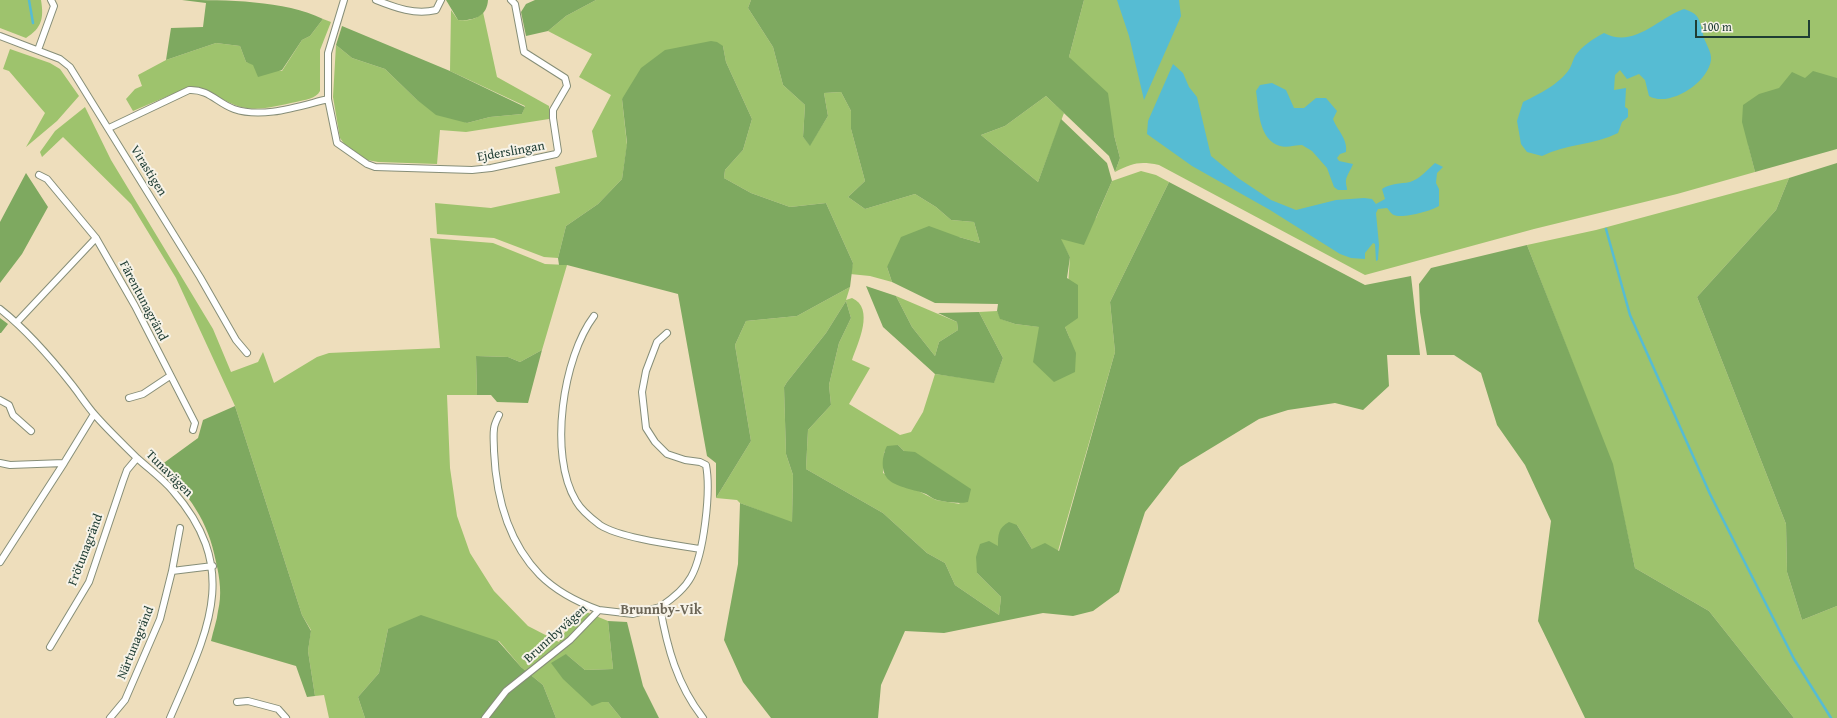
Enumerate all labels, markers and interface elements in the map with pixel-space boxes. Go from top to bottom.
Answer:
scale bar [1697,12,1812,38]
text: 100 m [1702,18,1732,35]
street label: Ejderslingan [476,138,546,166]
street label: Virastigen [126,143,170,199]
street label: Färentunagränd [115,258,171,344]
street label: Tunavägen [142,447,196,501]
street label: Frötunagränd [65,512,107,588]
street label: Brunnbyvägen [521,601,591,667]
district label: Brunnby-Vik [620,602,702,618]
street label: Närtunagränd [114,604,158,682]

